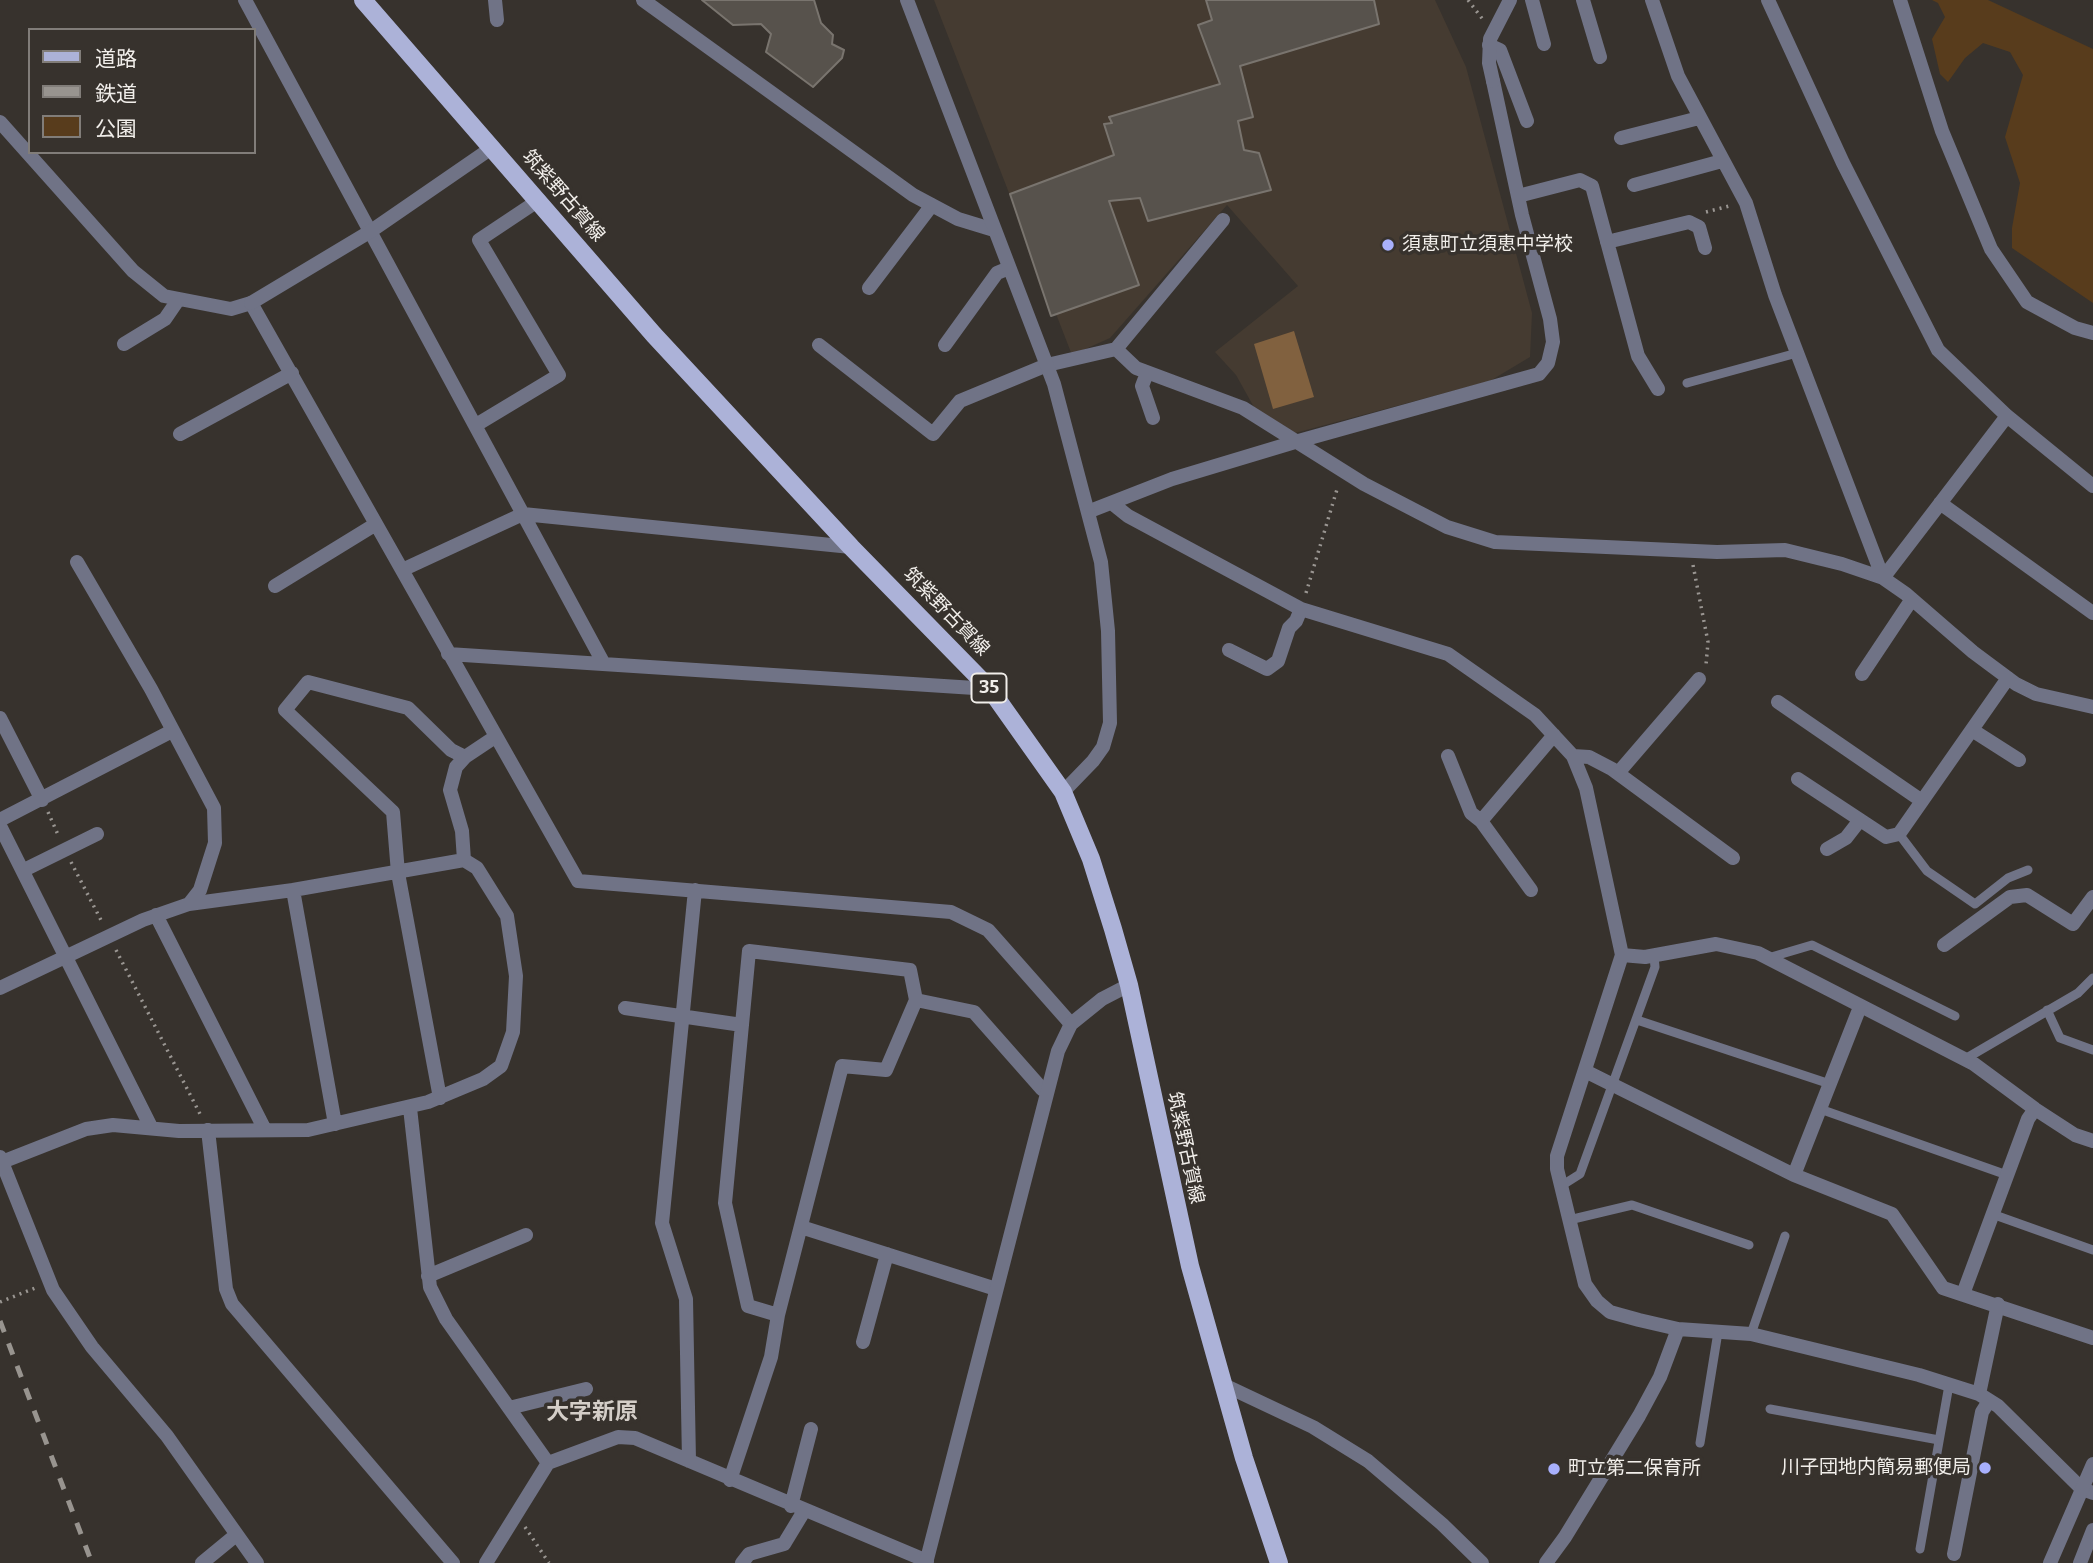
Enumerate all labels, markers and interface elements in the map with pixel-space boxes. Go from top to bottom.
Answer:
legend [28,28,256,154]
text: 道路 [95,46,137,72]
text: 鉄道 [95,81,137,107]
text: 公園 [95,116,137,142]
street label: 筑紫野古賀線 [517,146,609,246]
place label: 須恵町立須恵中学校 [1402,234,1573,256]
marker: 須恵町立須恵中学校 [1380,237,1396,253]
street label: 筑紫野古賀線 [898,563,994,661]
road number: 35 [972,674,1006,702]
street label: 筑紫野古賀線 [1162,1090,1208,1206]
district label: 大字新原 [546,1399,638,1427]
place label: 川子団地内簡易郵便局 [1781,1457,1971,1479]
place label: 町立第二保育所 [1568,1458,1701,1480]
marker: 川子団地内簡易郵便局 [1977,1460,1993,1476]
marker: 町立第二保育所 [1546,1461,1562,1477]

